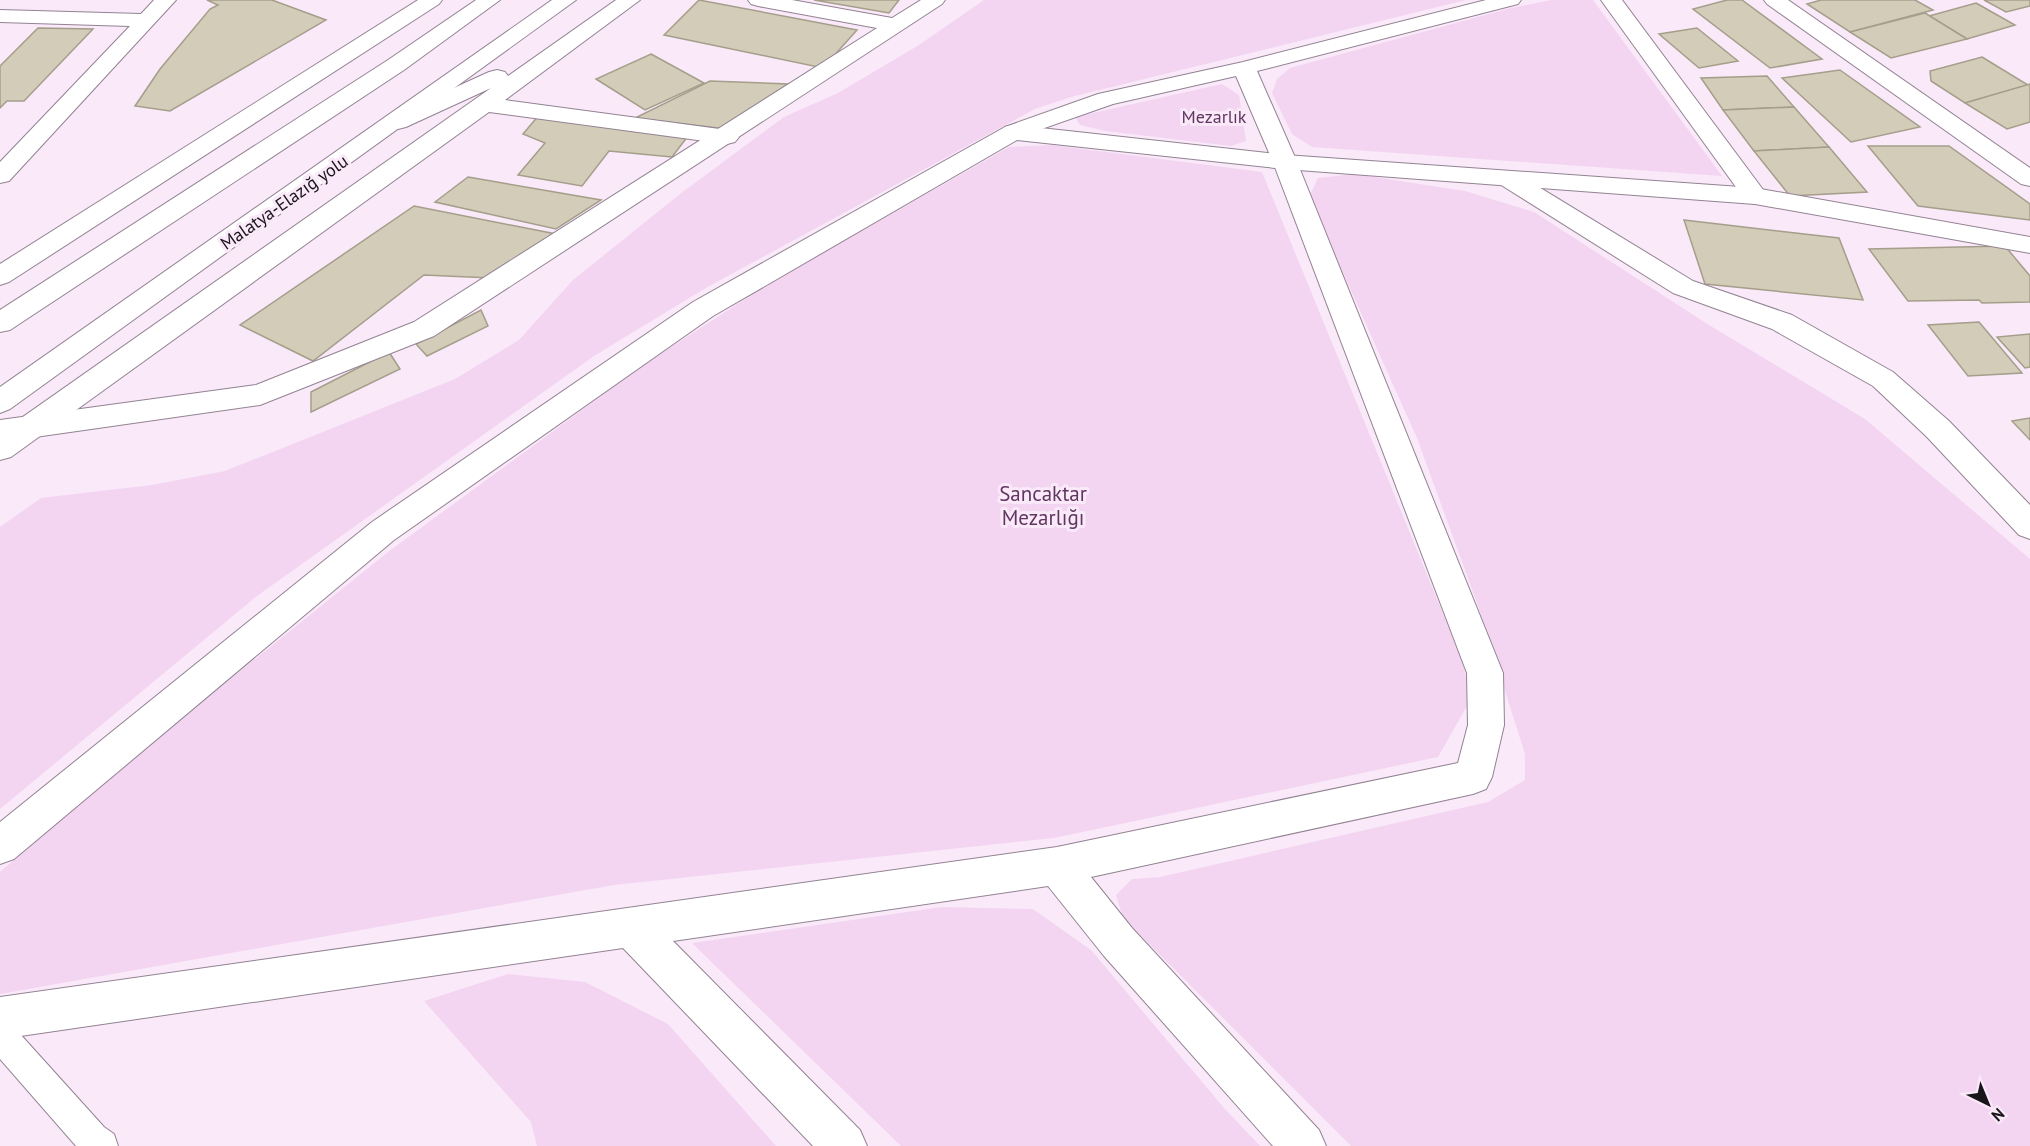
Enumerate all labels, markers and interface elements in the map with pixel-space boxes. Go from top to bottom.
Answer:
park label: Mezarlık [1182,105,1247,128]
street label: Malatya-Elazığ yolu [216,149,352,255]
park label: Sancaktar Mezarlığı [999,480,1087,531]
north arrow [1958,1074,2018,1134]
text: N [1988,1104,2009,1126]

